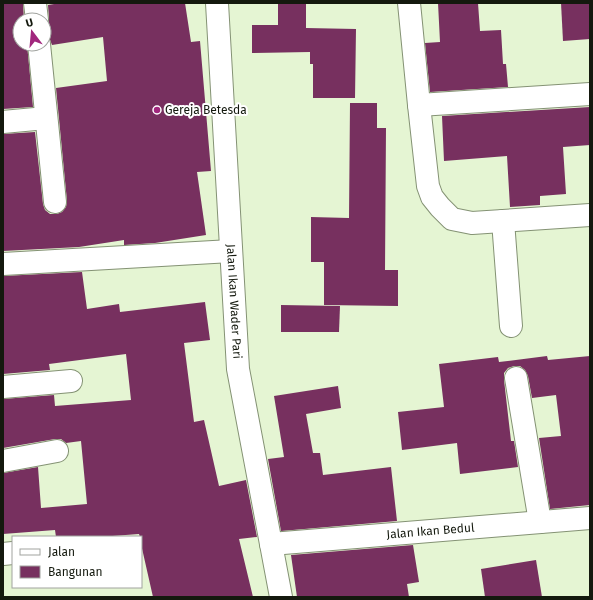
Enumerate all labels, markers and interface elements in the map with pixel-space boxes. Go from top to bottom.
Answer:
north arrow [12,12,52,52]
text: U [24,16,35,30]
place label: Gereja Betesda [165,103,247,117]
marker: Gereja Betesda [152,105,162,115]
street label: Jalan Ikan Wader Pari [224,244,244,359]
street label: Jalan Ikan Bedul [386,520,475,542]
legend [12,536,142,588]
text: Jalan [48,545,75,559]
text: Bangunan [48,565,103,579]

